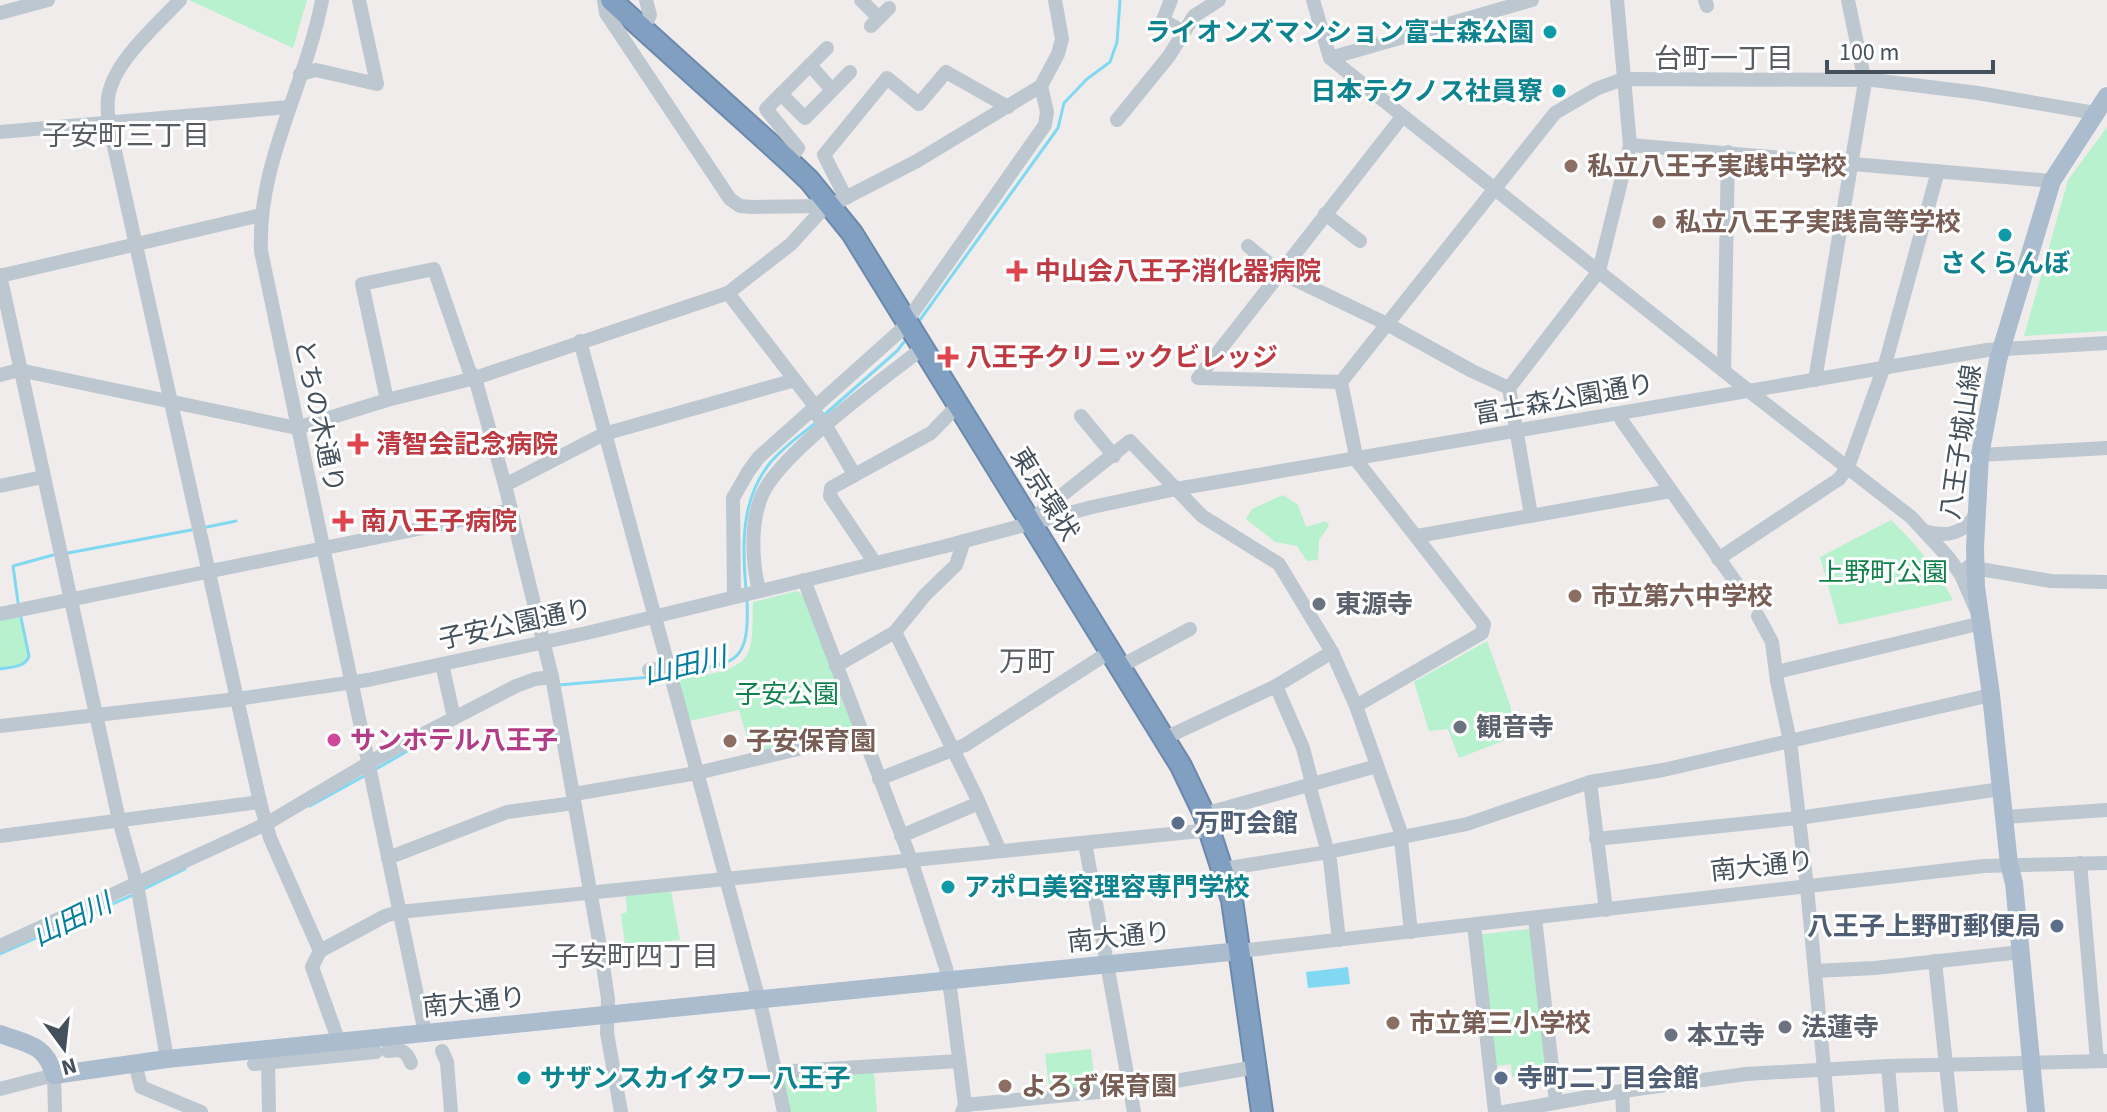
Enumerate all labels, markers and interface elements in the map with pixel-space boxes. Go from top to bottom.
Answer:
place label: ライオンズマンション富士森公園 [1145,14,1534,51]
marker: ライオンズマンション富士森公園 [1541,23,1559,41]
scale bar [1827,24,1993,74]
text: 100 m [1839,35,1899,70]
district label: 台町一丁目 [1654,39,1794,79]
place label: 日本テクノス社員寮 [1311,73,1543,110]
marker: 日本テクノス社員寮 [1550,82,1568,100]
district label: 子安町三丁目 [42,116,210,156]
place label: 私立八王子実践中学校 [1587,148,1847,185]
marker: 私立八王子実践中学校 [1562,157,1580,175]
place label: 私立八王子実践高等学校 [1675,204,1961,241]
marker: 私立八王子実践高等学校 [1650,213,1668,231]
marker: さくらんぼ [1996,226,2014,244]
place label: さくらんぼ [1940,245,2070,282]
place label: 中山会八王子消化器病院 [1035,253,1321,290]
marker: 中山会八王子消化器病院 [1006,260,1028,282]
street label: とちの木通り [285,336,353,496]
place label: 八王子クリニックビレッジ [966,339,1278,376]
marker: 八王子クリニックビレッジ [937,346,959,368]
street label: 八王子城山線 [1932,362,1990,522]
street label: 富士森公園通り [1471,365,1657,433]
place label: 清智会記念病院 [376,426,558,463]
marker: 清智会記念病院 [347,433,369,455]
street label: 東京環状 [1002,440,1088,548]
place label: 南八王子病院 [361,503,517,540]
marker: 南八王子病院 [332,510,354,532]
park label: 上野町公園 [1818,554,1948,591]
place label: 市立第六中学校 [1591,578,1773,615]
place label: 東源寺 [1335,586,1413,623]
marker: 市立第六中学校 [1566,587,1584,605]
street label: 子安公園通り [435,590,595,658]
marker: 東源寺 [1310,595,1328,613]
water label: 山田川 [640,636,733,695]
district label: 万町 [999,642,1055,682]
park label: 子安公園 [735,676,839,713]
place label: 観音寺 [1476,709,1554,746]
marker: 観音寺 [1451,718,1469,736]
place label: サンホテル八王子 [350,722,558,759]
place label: 子安保育園 [746,723,876,760]
marker: サンホテル八王子 [325,731,343,749]
marker: 子安保育園 [721,732,739,750]
place label: 万町会館 [1194,805,1298,842]
marker: 万町会館 [1169,814,1187,832]
street label: 南大通り [1708,842,1816,890]
place label: アポロ美容理容専門学校 [964,869,1250,906]
marker: アポロ美容理容専門学校 [939,878,957,896]
water label: 山田川 [25,882,121,956]
place label: 八王子上野町郵便局 [1807,908,2041,945]
street label: 南大通り [1065,913,1173,961]
marker: 八王子上野町郵便局 [2048,917,2066,935]
district label: 子安町四丁目 [551,937,719,977]
street label: 南大通り [420,978,528,1026]
place label: 市立第三小学校 [1409,1005,1591,1042]
north arrow [24,1008,104,1088]
place label: 法蓮寺 [1801,1009,1879,1046]
marker: 市立第三小学校 [1384,1014,1402,1032]
place label: 本立寺 [1687,1017,1765,1054]
marker: 法蓮寺 [1776,1018,1794,1036]
marker: 本立寺 [1662,1026,1680,1044]
text: N [58,1049,80,1084]
place label: サザンスカイタワー八王子 [540,1060,850,1097]
place label: 寺町二丁目会館 [1517,1060,1699,1097]
place label: よろず保育園 [1021,1068,1177,1105]
marker: サザンスカイタワー八王子 [515,1069,533,1087]
marker: 寺町二丁目会館 [1492,1069,1510,1087]
marker: よろず保育園 [996,1077,1014,1095]

